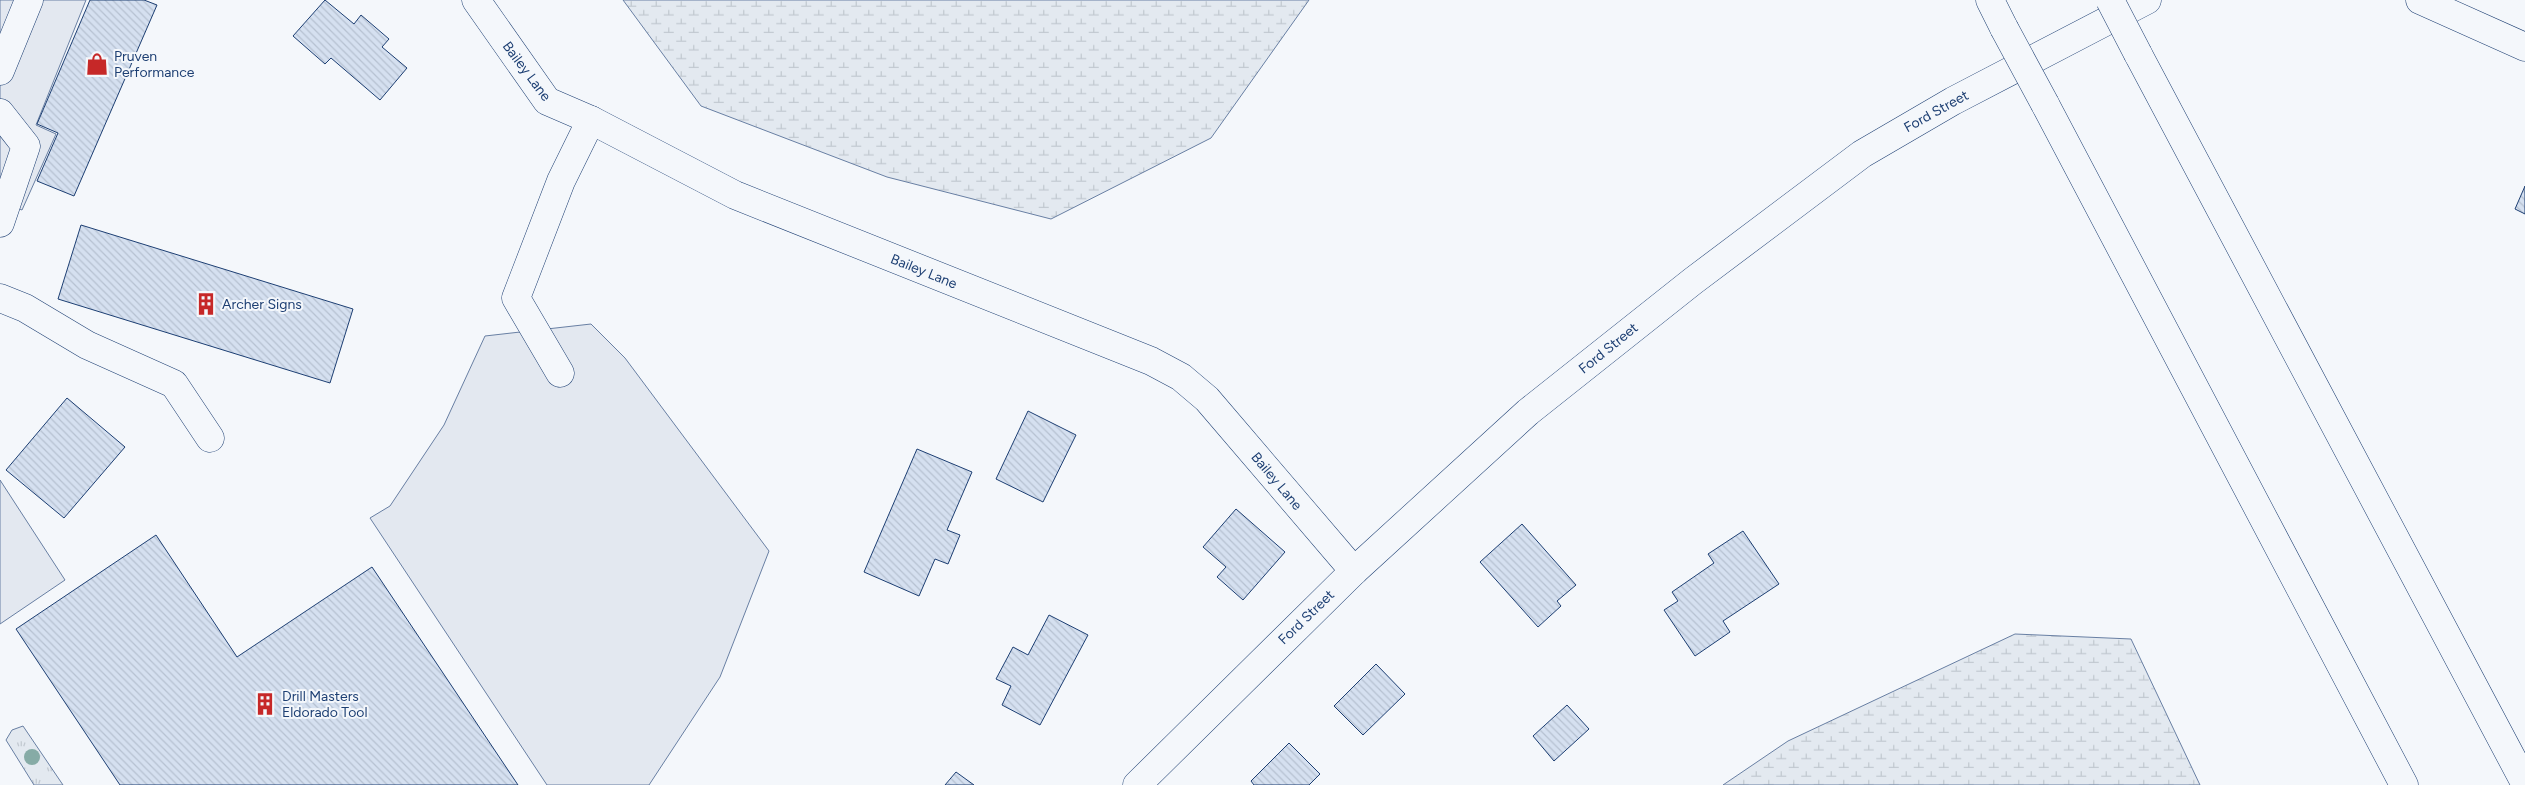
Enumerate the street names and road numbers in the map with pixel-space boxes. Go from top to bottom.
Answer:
street label: Bailey Lane [499,38,555,105]
street label: Ford Street [1901,87,1972,136]
street label: Bailey Lane [888,250,960,293]
street label: Ford Street [1575,319,1641,377]
street label: Bailey Lane [1248,449,1306,514]
street label: Ford Street [1275,587,1338,648]

